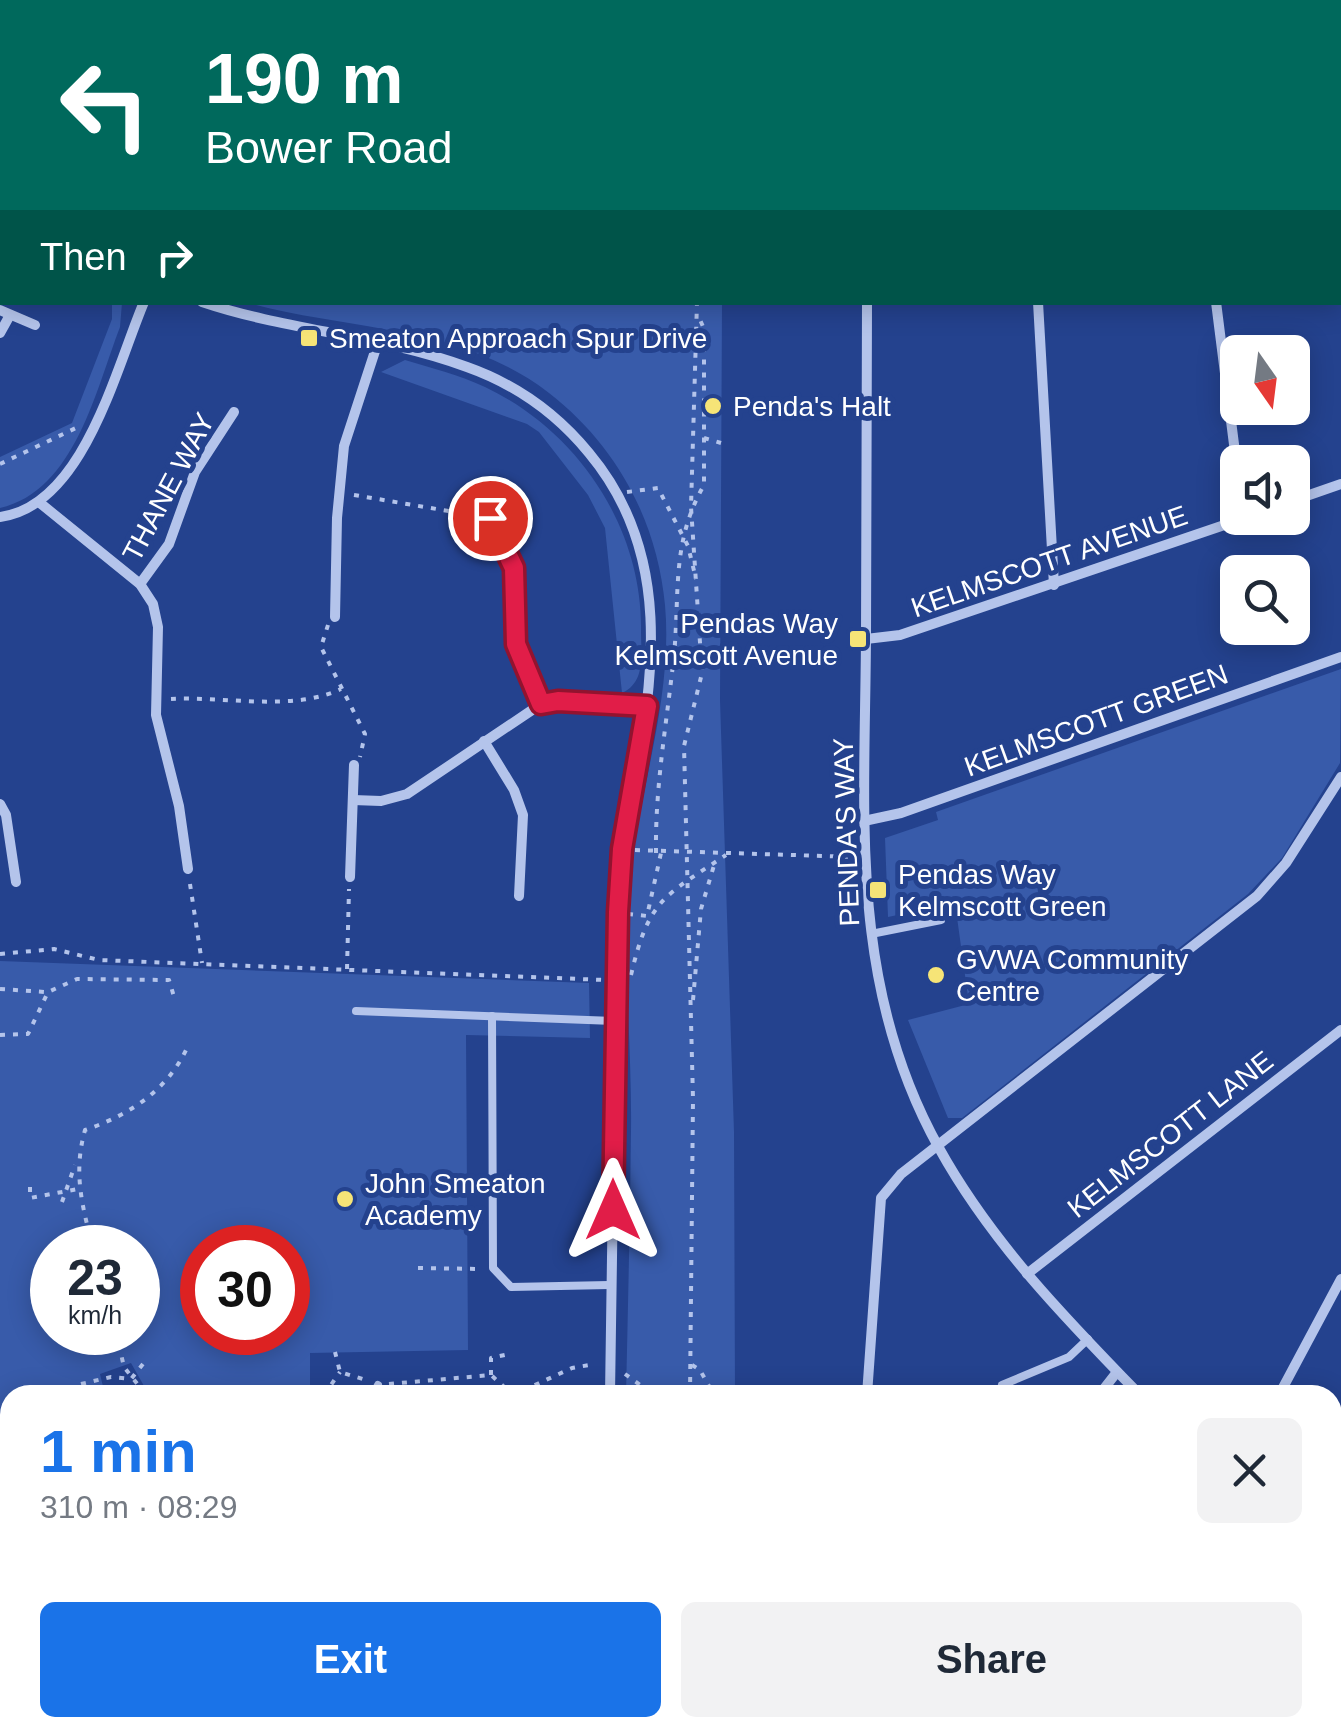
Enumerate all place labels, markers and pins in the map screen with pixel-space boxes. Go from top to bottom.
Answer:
place label: Smeaton Approach Spur Drive [329,323,707,354]
marker: Smeaton Approach Spur Drive [298,327,320,349]
place label: Penda's Halt [733,391,891,422]
marker: Penda's Halt [702,395,724,417]
pin [448,476,533,561]
place label: Pendas Way Kelmscott Avenue [614,608,838,671]
marker: Pendas Way Kelmscott Avenue [847,628,869,650]
place label: Pendas Way Kelmscott Green [898,859,1107,922]
marker: Pendas Way Kelmscott Green [867,879,889,901]
place label: GVWA Community Centre [956,944,1188,1007]
marker: GVWA Community Centre [925,964,947,986]
place label: John Smeaton Academy [365,1168,546,1231]
marker: John Smeaton Academy [334,1188,356,1210]

